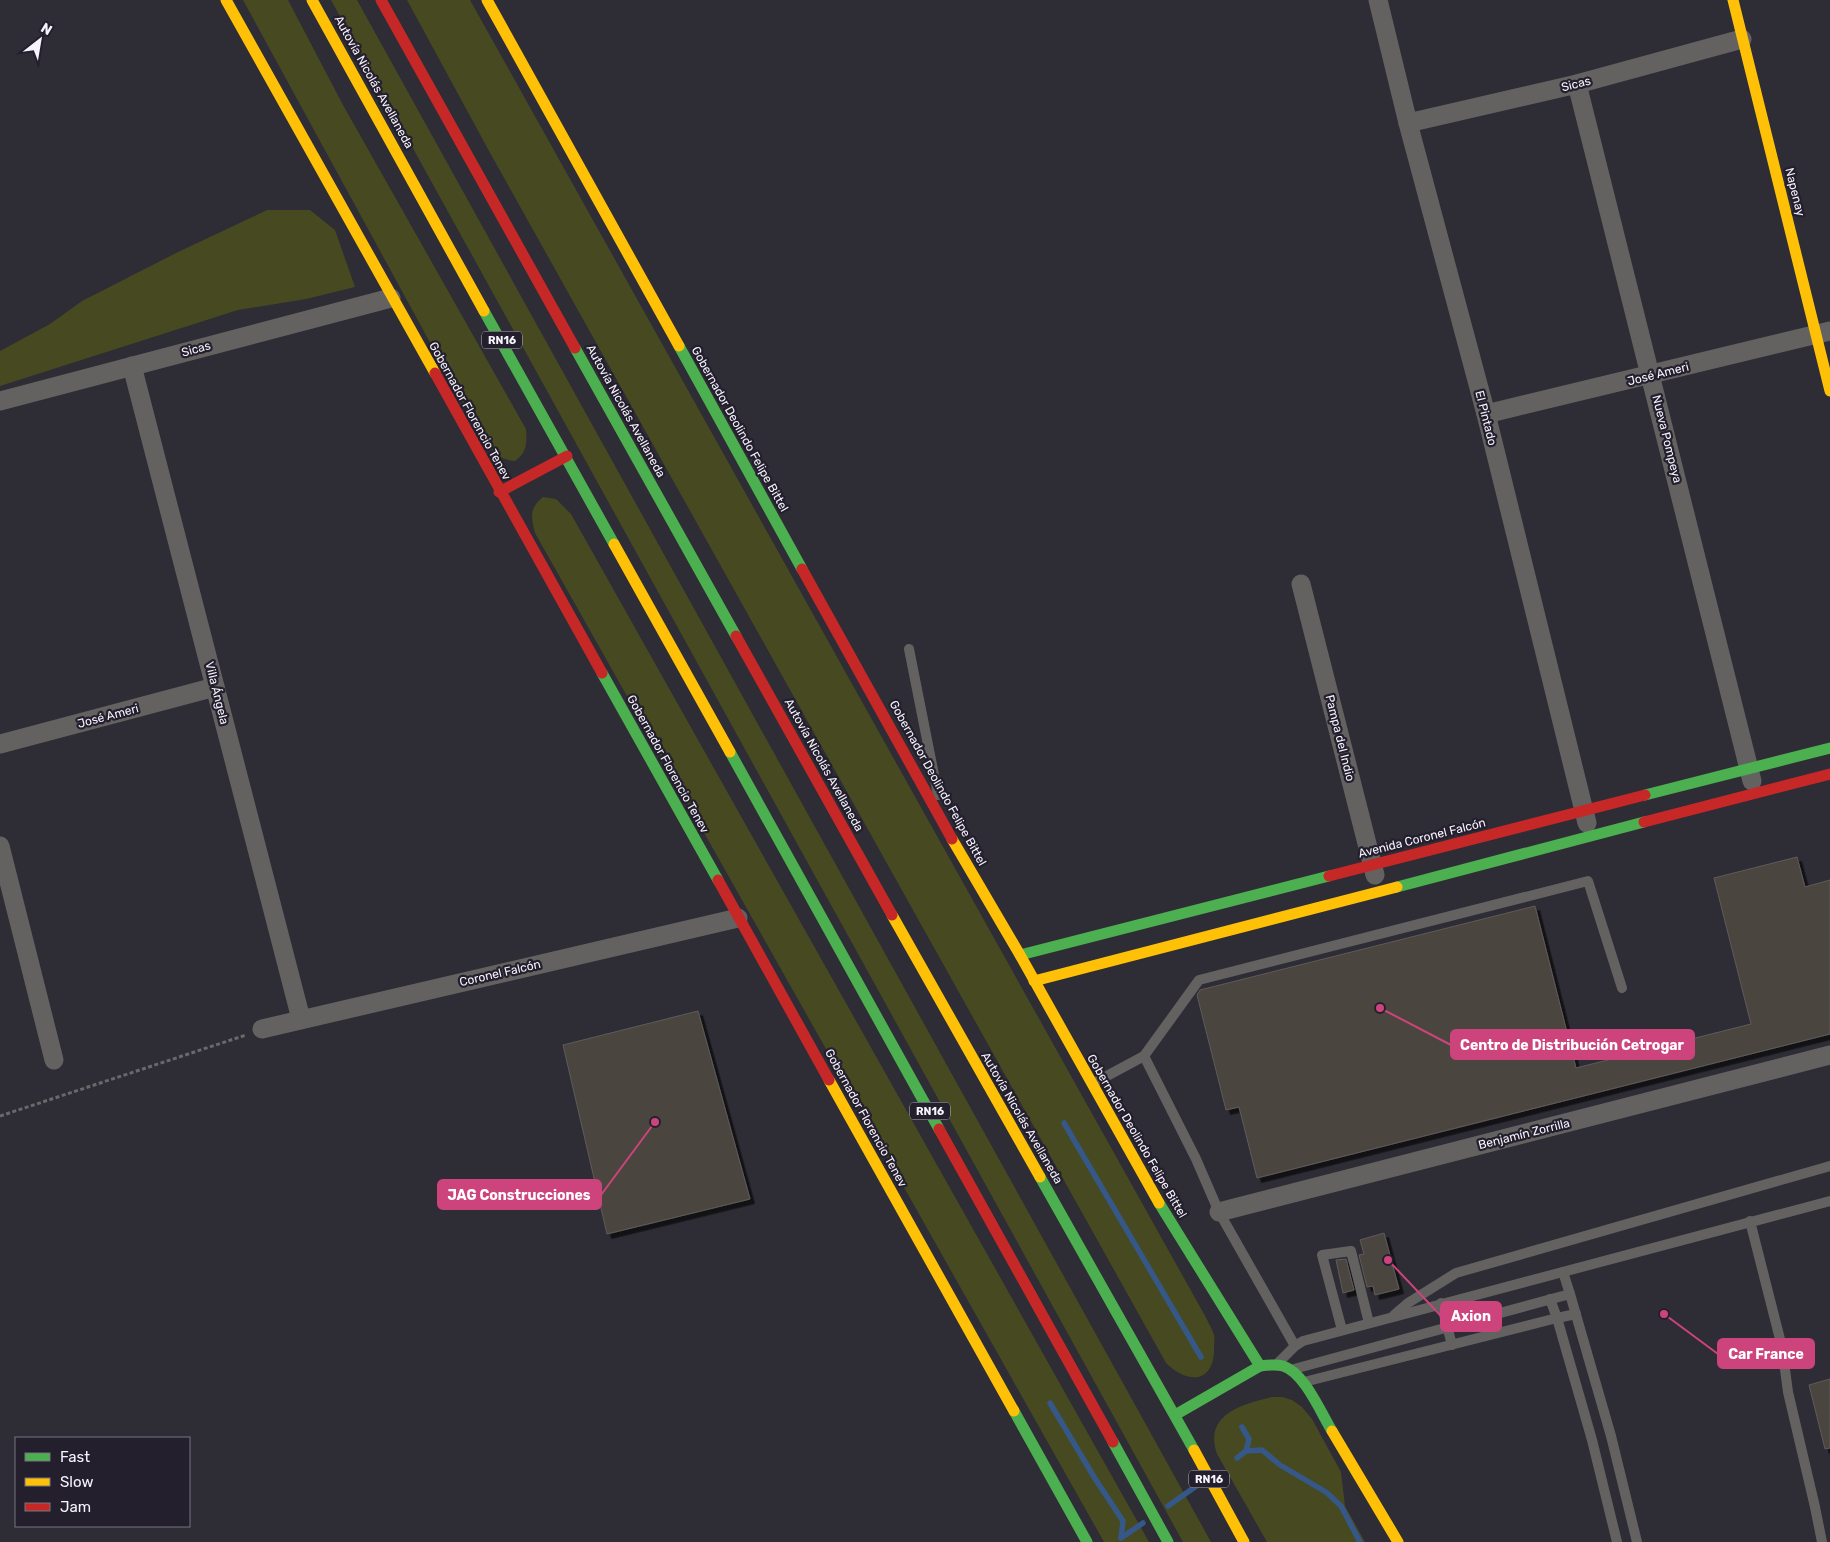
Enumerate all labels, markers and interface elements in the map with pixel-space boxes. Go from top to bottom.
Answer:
street label: Autovía Nicolás Avellaneda [332,13,416,151]
north arrow [15,15,65,65]
text: N [38,19,55,39]
street label: Sicas [1560,74,1592,94]
street label: Napenay [1782,166,1808,218]
road number: RN16 [482,332,522,348]
street label: Sicas [180,338,212,360]
street label: Gobernador Florencio Tenev [426,339,514,483]
street label: Autovía Nicolás Avellaneda [584,342,668,480]
street label: Gobernador Deolindo Felipe Bittel [689,344,791,514]
street label: José Ameri [1626,360,1690,388]
street label: El Pintado [1472,389,1500,447]
street label: Nueva Pompeya [1649,394,1685,484]
street label: Villa Ángela [202,660,232,726]
street label: Gobernador Florencio Tenev [624,692,712,836]
street label: Pampa del Indio [1322,693,1358,783]
street label: Autovía Nicolás Avellaneda [782,696,866,834]
street label: Gobernador Deolindo Felipe Bittel [887,698,989,868]
street label: José Ameri [76,701,140,731]
street label: Avenida Coronel Falcón [1357,815,1487,861]
street label: Coronel Falcón [458,957,542,989]
callout: Centro de Distribución Cetrogar [1451,1030,1694,1059]
text: Centro de Distribución Cetrogar [1460,1037,1685,1054]
street label: Gobernador Florencio Tenev [822,1046,910,1190]
street label: Autovía Nicolás Avellaneda [979,1050,1065,1186]
street label: Gobernador Deolindo Felipe Bittel [1084,1052,1190,1220]
road number: RN16 [910,1102,950,1120]
street label: Benjamín Zorrilla [1477,1116,1571,1152]
callout: JAG Construcciones [438,1180,601,1209]
text: JAG Construcciones [447,1187,591,1204]
callout: Axion [1441,1302,1501,1331]
text: Axion [1451,1308,1491,1325]
callout: Car France [1718,1339,1814,1368]
text: Car France [1728,1346,1804,1363]
legend [15,1437,190,1527]
text: Fast [60,1448,90,1466]
road number: RN16 [1189,1470,1229,1488]
text: Slow [60,1473,93,1491]
text: Jam [60,1498,91,1516]

